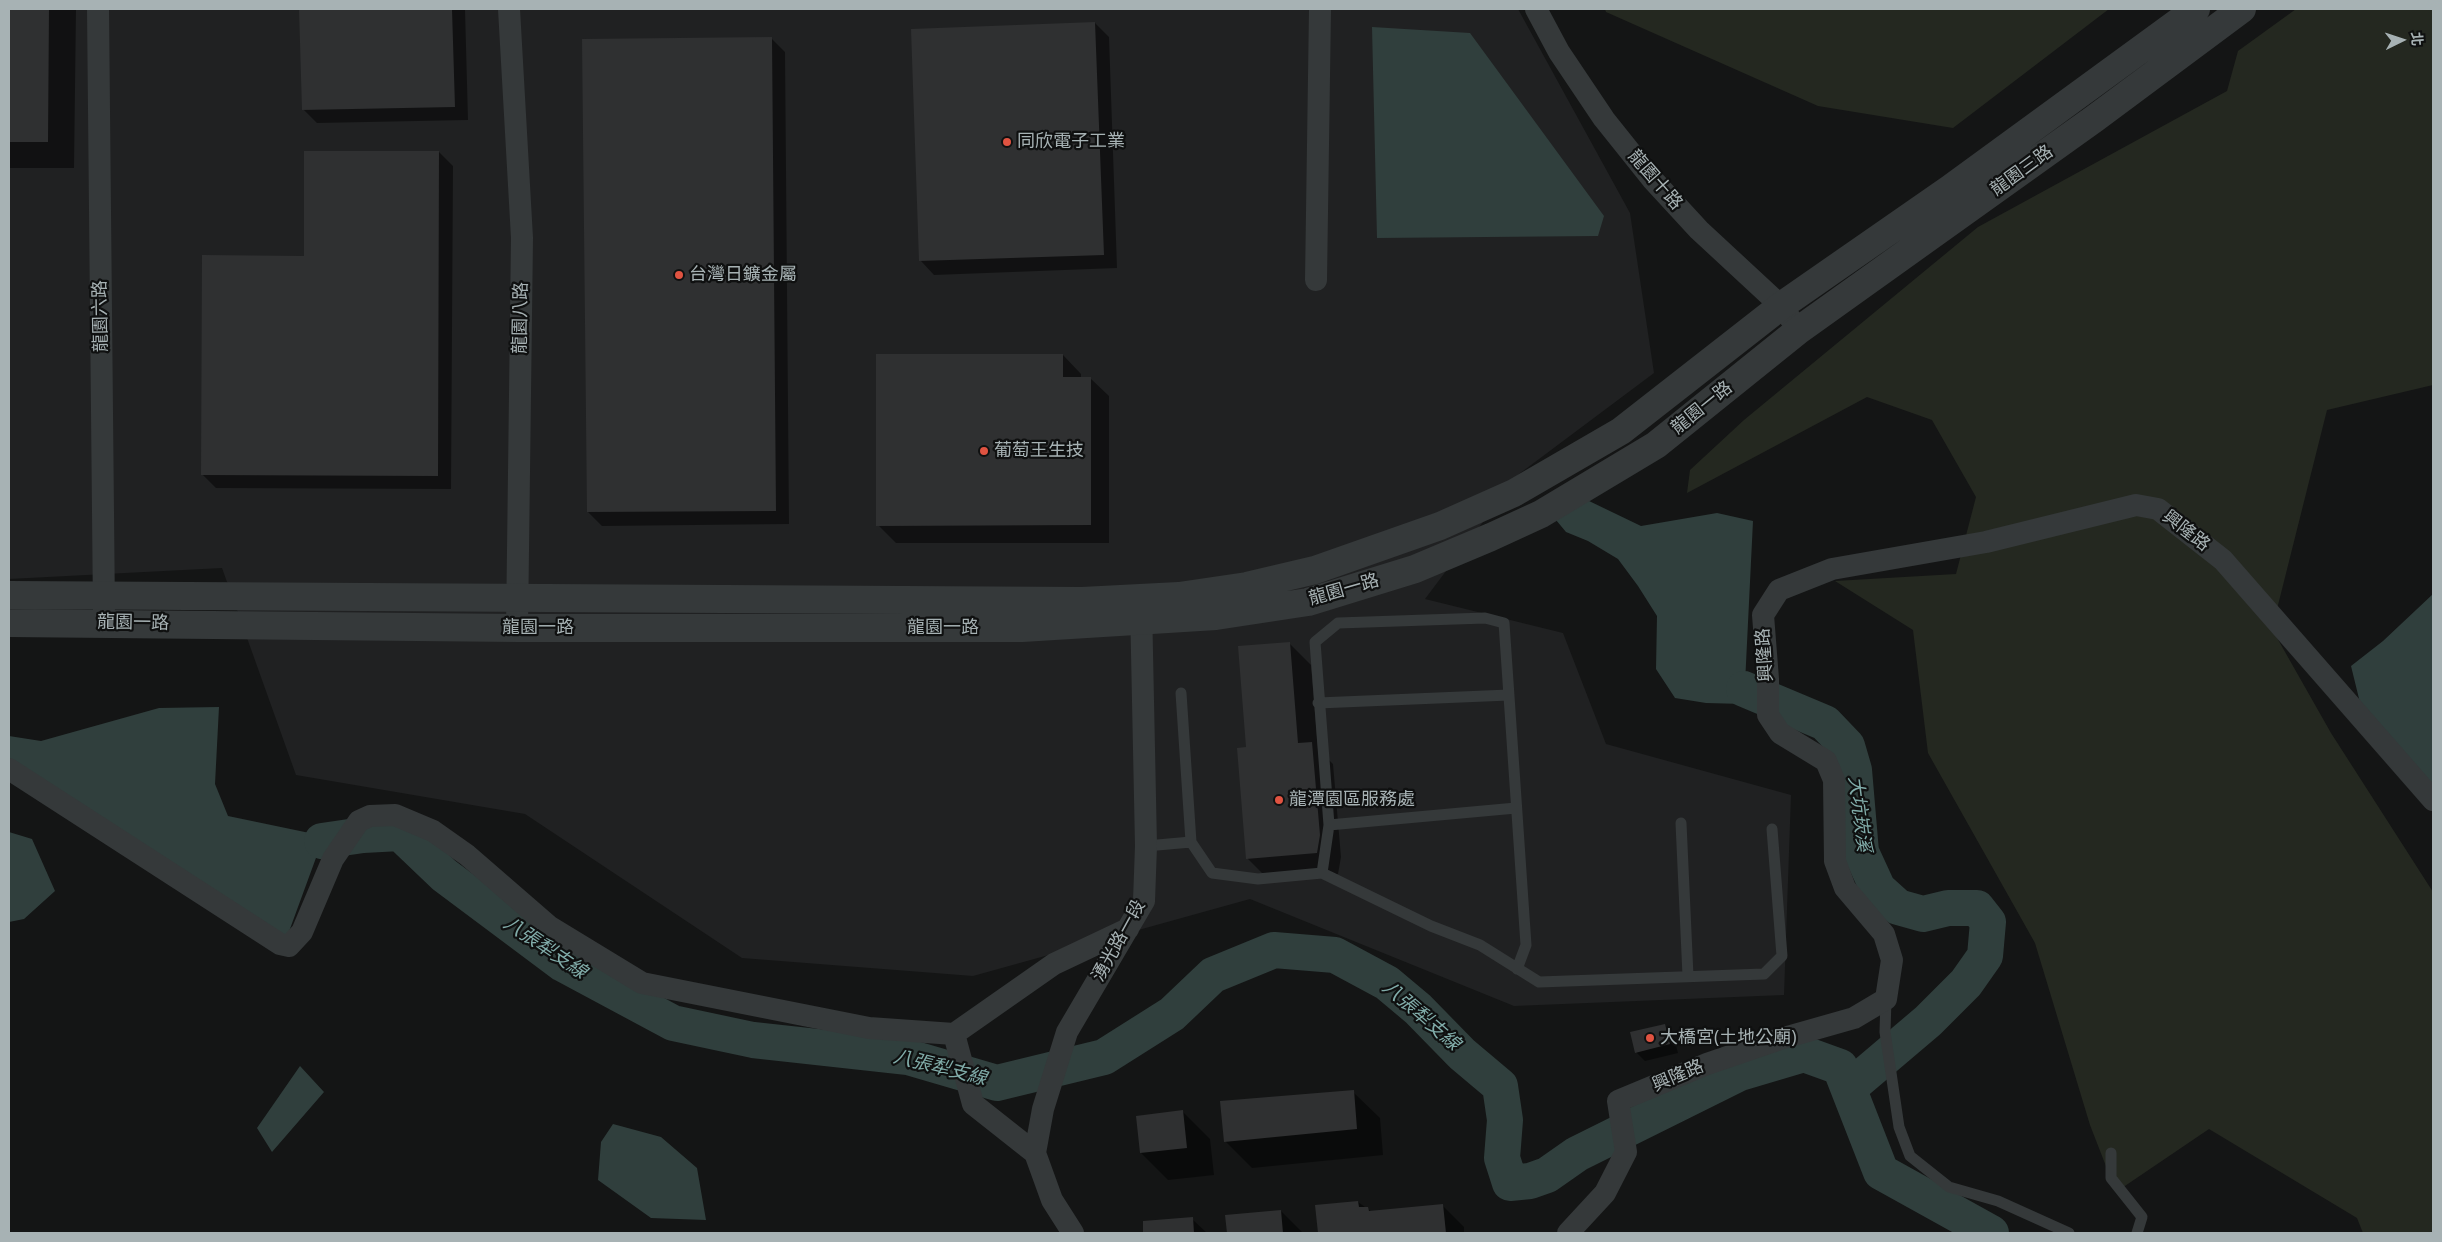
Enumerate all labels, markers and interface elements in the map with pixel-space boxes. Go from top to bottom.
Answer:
north arrow [2377,15,2427,65]
text: 北 [2407,31,2427,47]
place label: 同欣電子工業 [1017,131,1125,153]
marker: 同欣電子工業 [1001,136,1013,148]
street label: 龍園三路 [1987,141,2057,201]
street label: 龍園十路 [1623,146,1687,214]
place label: 台灣日鑛金屬 [689,264,797,286]
marker: 台灣日鑛金屬 [673,269,685,281]
street label: 龍園六路 [90,280,112,352]
street label: 龍園八路 [510,282,532,354]
street label: 龍園一路 [1667,377,1737,439]
place label: 葡萄王生技 [994,440,1084,462]
marker: 葡萄王生技 [978,445,990,457]
street label: 興隆路 [2158,506,2214,556]
street label: 龍園一路 [1306,570,1382,610]
street label: 龍園一路 [97,612,169,634]
street label: 龍園一路 [502,617,574,639]
street label: 龍園一路 [907,617,979,639]
street label: 興隆路 [1752,627,1778,683]
water label: 大坑崁溪 [1843,775,1875,853]
place label: 龍潭園區服務處 [1289,789,1415,811]
marker: 龍潭園區服務處 [1273,794,1285,806]
street label: 湧光路一段 [1088,896,1150,986]
water label: 八張犁支線 [499,912,591,984]
water label: 八張犁支線 [1378,976,1464,1056]
place label: 大橋宮(土地公廟) [1660,1027,1797,1049]
marker: 大橋宮(土地公廟) [1644,1032,1656,1044]
water label: 八張犁支線 [891,1045,989,1091]
street label: 興隆路 [1649,1056,1707,1096]

